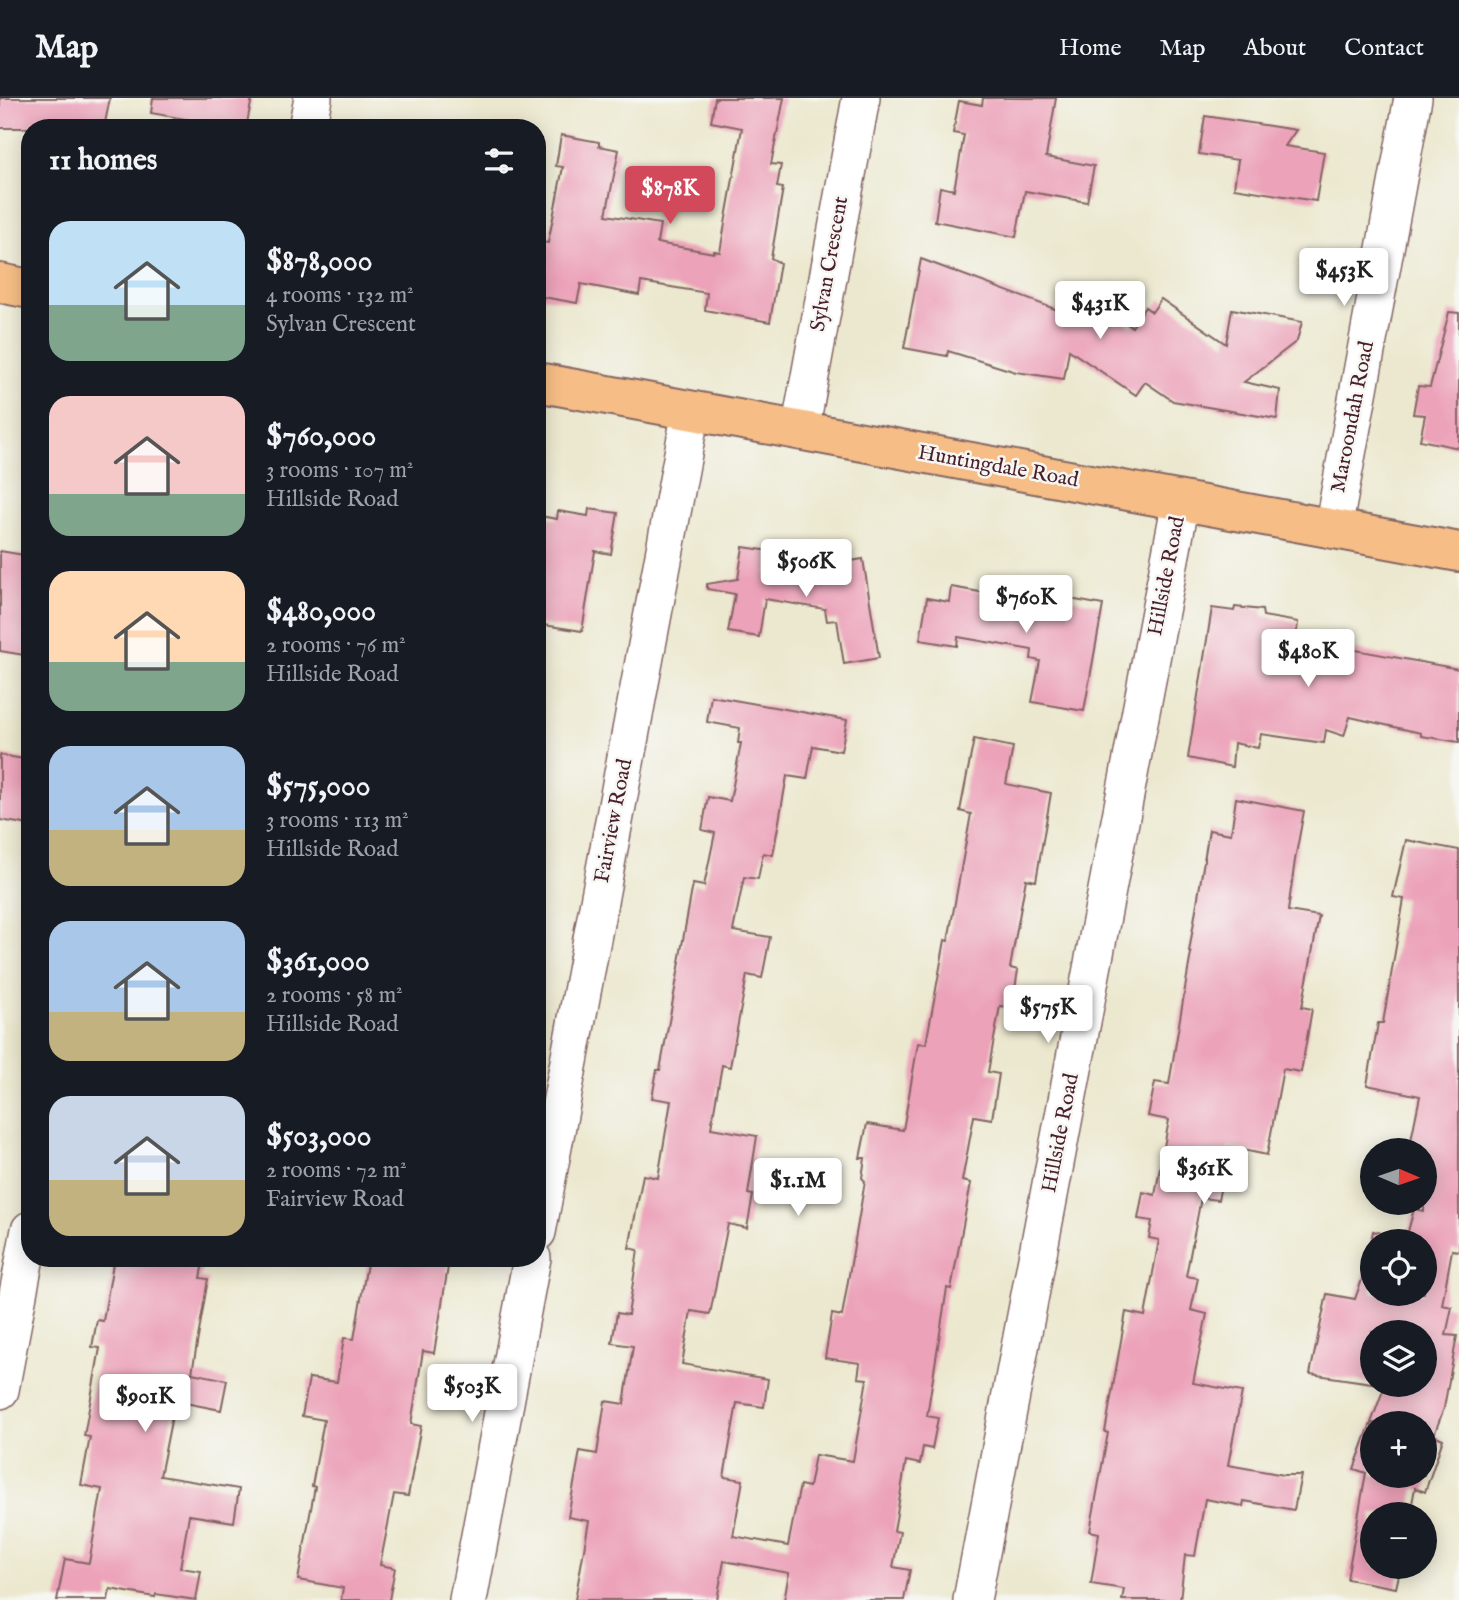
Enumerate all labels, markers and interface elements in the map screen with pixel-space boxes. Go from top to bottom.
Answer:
text: Map [35,27,98,69]
text: Home [1059,33,1122,64]
text: Map [1160,33,1206,64]
text: About [1244,33,1306,64]
text: Contact [1344,33,1424,64]
text: 11 homes [49,142,157,180]
icon: filters [480,142,518,180]
pin: $878K [621,166,719,226]
text: $878K [641,174,699,203]
street label: Sylvan Crescent [805,194,855,334]
text: $878,000 [266,243,372,281]
pin: $453K [1295,248,1393,308]
icon: home [105,249,189,333]
text: $453K [1315,256,1373,285]
text: 4 rooms · 132 m² [266,281,414,310]
pin: $431K [1051,282,1149,341]
text: $431K [1071,289,1129,318]
text: Sylvan Crescent [266,310,416,339]
street label: Maroondah Road [1325,338,1381,495]
text: $760,000 [266,418,376,456]
icon: home [105,424,189,508]
street label: Huntingdale Road [916,440,1081,495]
text: 3 rooms · 107 m² [266,456,414,485]
text: Hillside Road [266,485,398,514]
street label: Hillside Road [1142,513,1192,638]
pin: $506K [757,540,855,599]
text: $506K [777,547,835,576]
pin: $760K [977,575,1075,635]
text: $760K [995,583,1057,612]
text: $480,000 [266,593,376,631]
icon: home [105,599,189,683]
pin: $480K [1259,630,1357,689]
text: 2 rooms · 76 m² [266,631,406,660]
text: $480K [1278,637,1338,666]
text: Hillside Road [266,660,398,689]
street label: Fairview Road [589,756,639,885]
text: $575,000 [266,768,371,806]
icon: home [105,774,189,858]
text: 3 rooms · 113 m² [266,806,409,835]
text: Hillside Road [266,835,398,864]
text: $361,000 [266,943,370,981]
icon: home [105,949,189,1033]
text: 2 rooms · 58 m² [266,981,403,1010]
pin: $575K [999,986,1097,1045]
text: $575K [1020,993,1076,1022]
text: Hillside Road [266,1010,398,1039]
street label: Hillside Road [1036,1070,1086,1195]
text: $503,000 [266,1118,372,1156]
icon: home [105,1124,189,1208]
north arrow [1360,1138,1437,1214]
map controls [1360,1138,1437,1579]
pin: $361K [1155,1146,1253,1206]
text: $361K [1176,1154,1232,1183]
text: 2 rooms · 72 m² [266,1156,407,1185]
pin: $1.1M [749,1158,847,1218]
text: $1.1M [770,1166,826,1195]
text: Fairview Road [266,1185,404,1214]
button: locate [1360,1229,1437,1306]
button: layers [1360,1320,1437,1397]
pin: $503K [423,1364,521,1424]
text: $503K [443,1372,501,1401]
pin: $901K [96,1374,194,1434]
text: $901K [115,1382,175,1411]
button: + [1360,1411,1437,1488]
button: − [1360,1502,1437,1579]

